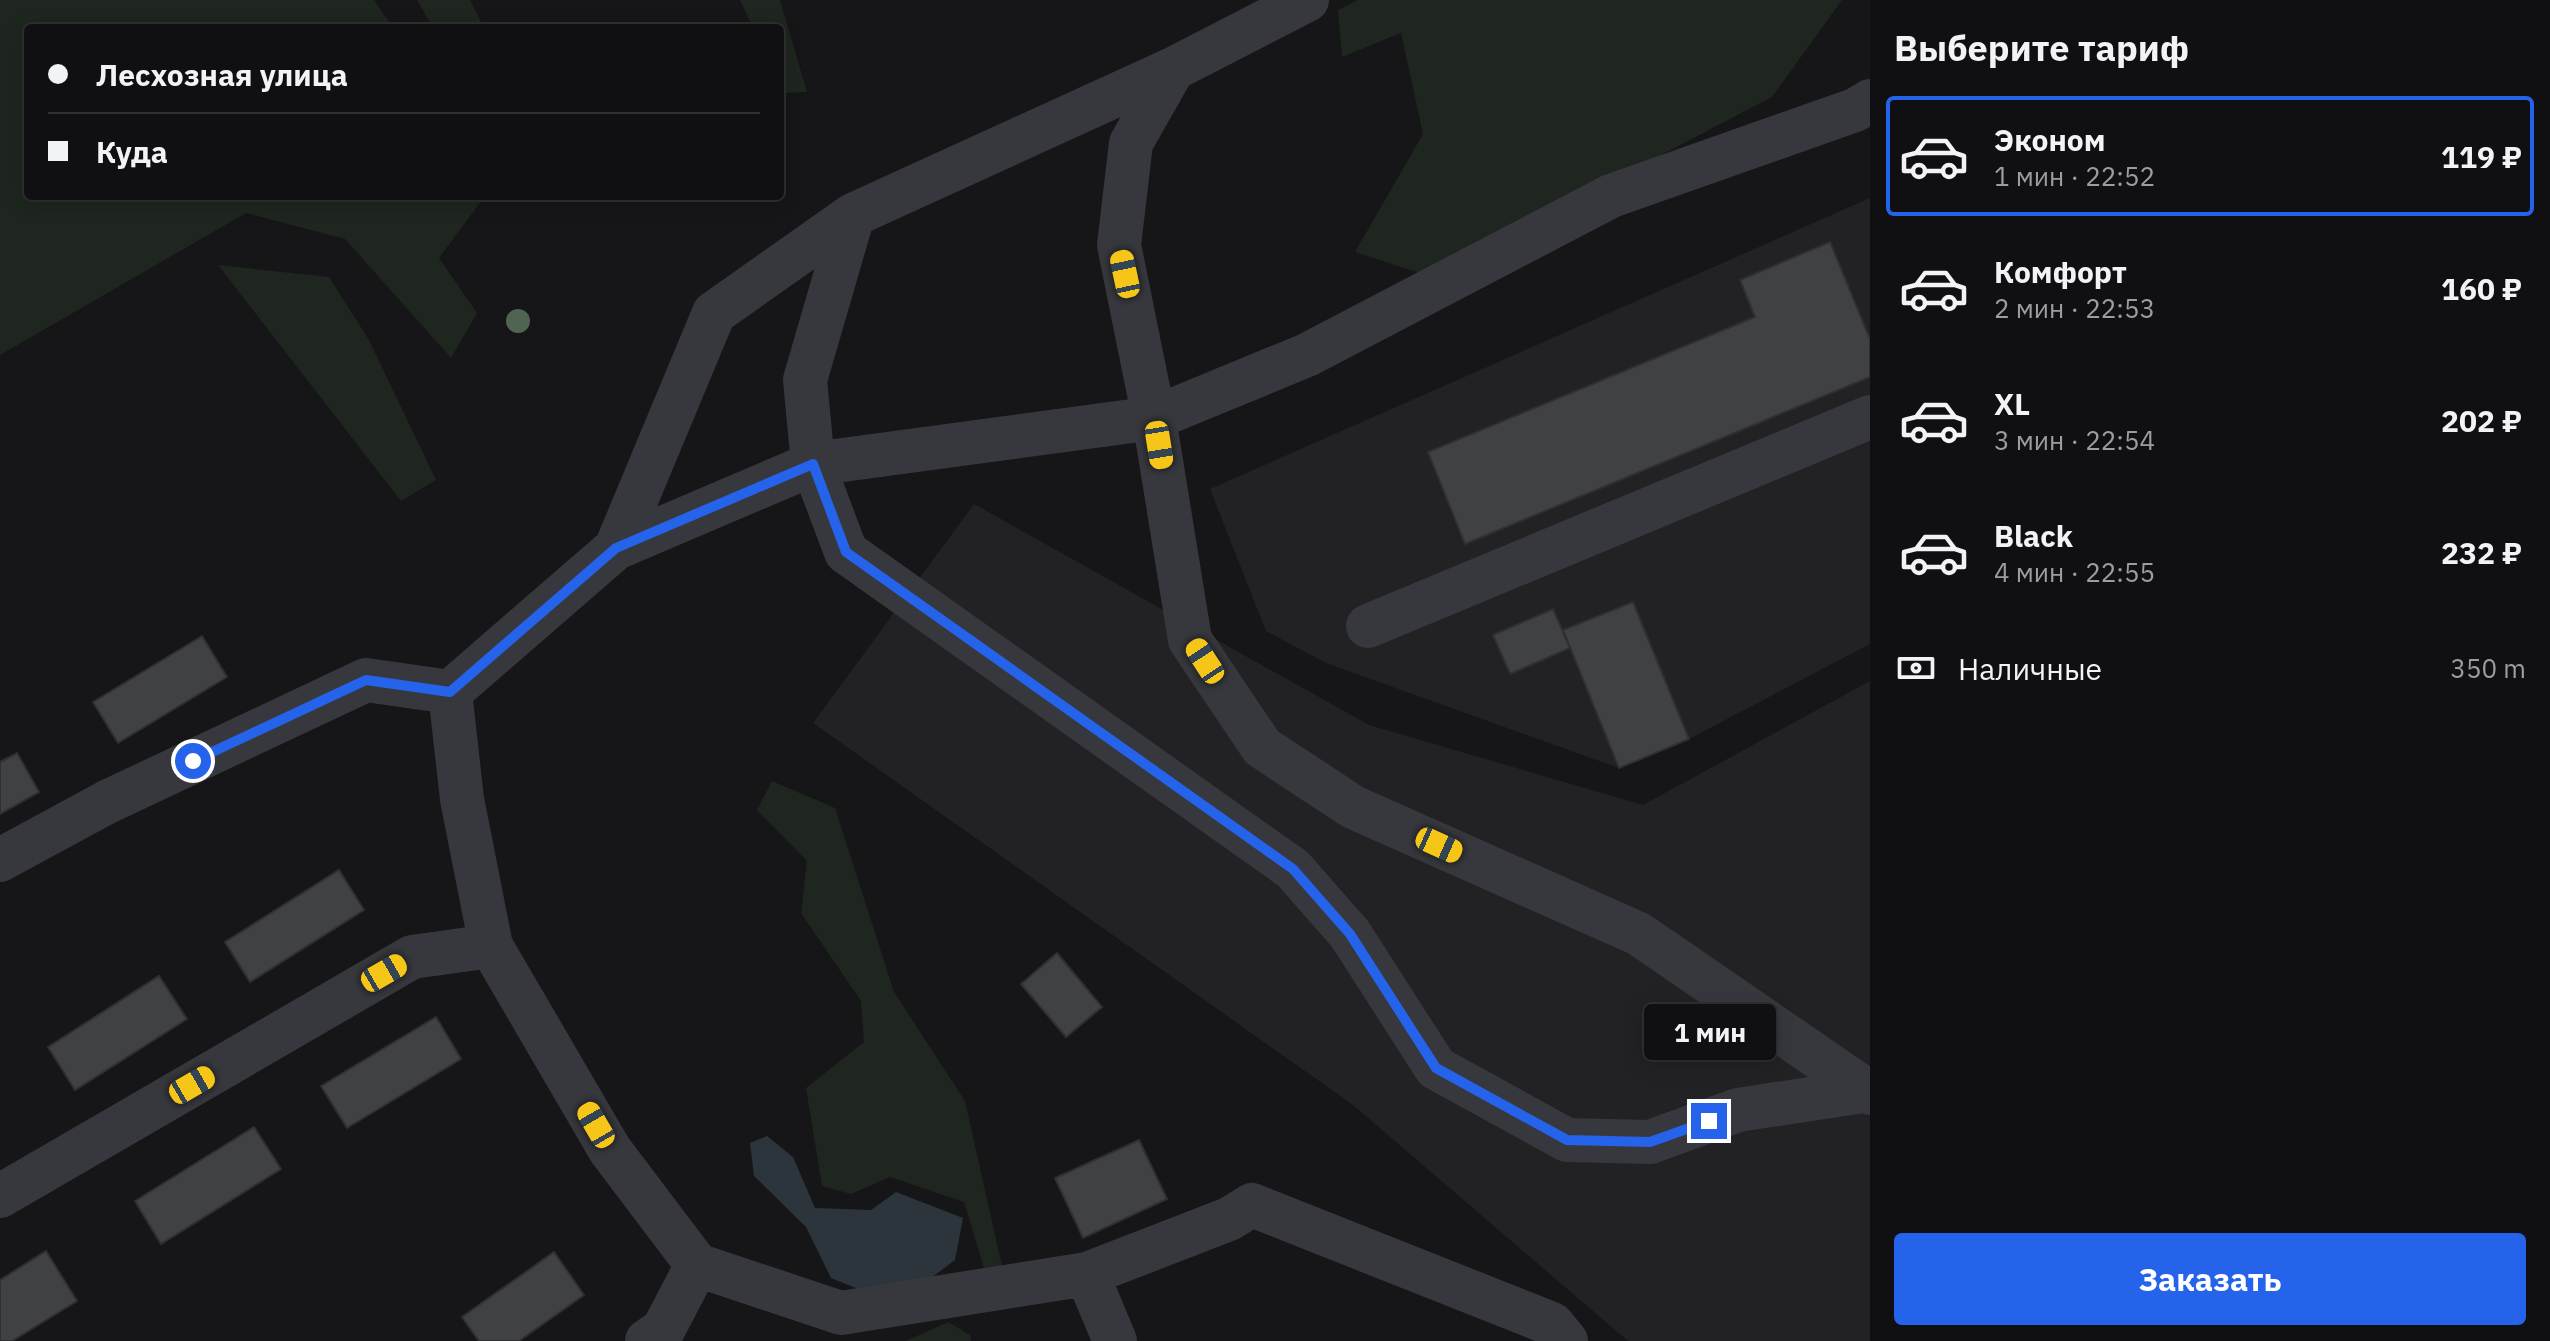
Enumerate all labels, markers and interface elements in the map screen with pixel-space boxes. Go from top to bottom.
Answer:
text: Выберите тариф [1894,24,2189,71]
text: Лесхозная улица [96,55,348,94]
icon: car [1898,120,1970,192]
text: Эконом [1994,120,2105,159]
text: Куда [96,132,168,171]
text: 119 ₽ [2441,137,2522,176]
text: 1 мин · 22:52 [1994,159,2155,193]
car [1108,248,1142,300]
icon: car [1898,252,1970,324]
text: Комфорт [1994,252,2127,291]
text: 160 ₽ [2441,269,2522,308]
text: 2 мин · 22:53 [1994,291,2155,325]
icon: car [1898,384,1970,456]
text: XL [1994,384,2030,423]
text: 202 ₽ [2441,401,2522,440]
car [1143,419,1175,471]
text: 3 мин · 22:54 [1994,423,2155,457]
icon: car [1898,516,1970,588]
text: Black [1994,516,2073,555]
text: 232 ₽ [2441,533,2522,572]
text: 4 мин · 22:55 [1994,555,2155,589]
car [1182,634,1228,688]
icon: cash [1894,646,1938,690]
text: Наличные [1958,649,2102,688]
text: 350 m [2450,651,2526,685]
route start [175,743,211,779]
car [1412,824,1466,866]
car [357,951,411,995]
callout: 1 мин [1643,1005,1775,1061]
text: 1 мин [1674,1015,1746,1049]
car [165,1063,219,1107]
car [574,1098,618,1152]
route end [1691,1103,1727,1139]
button: Заказать [1894,1233,2526,1325]

